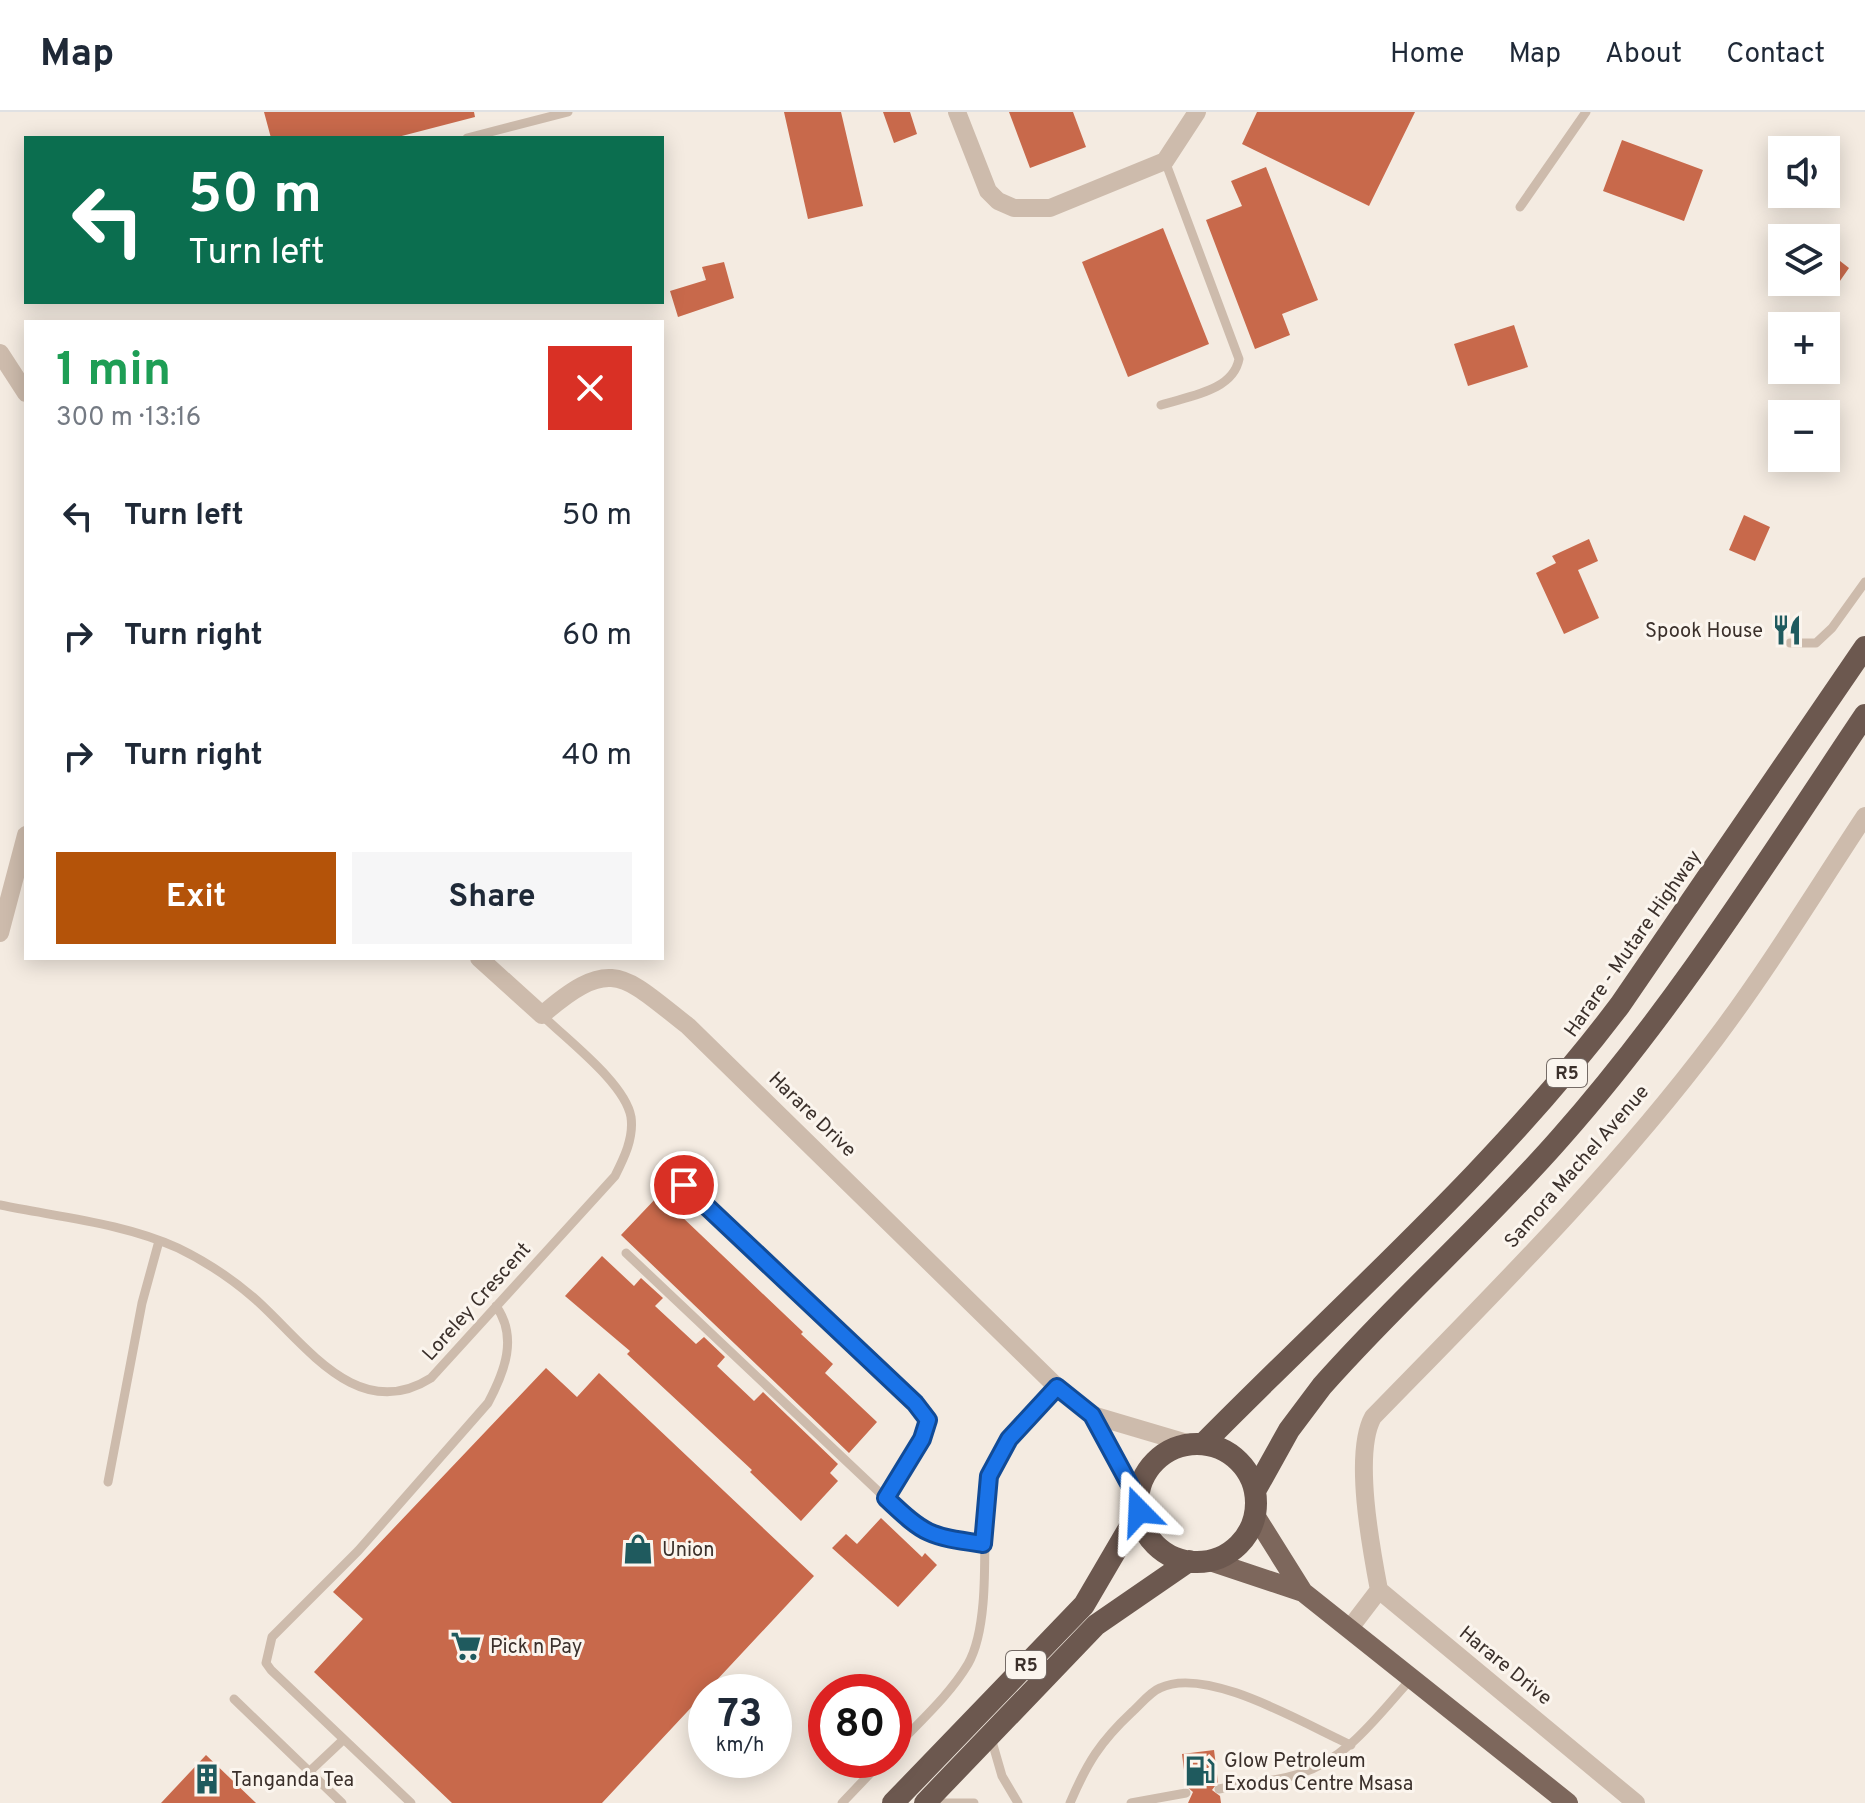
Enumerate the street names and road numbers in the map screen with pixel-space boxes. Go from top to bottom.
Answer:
street label: Harare - Mutare Highway [1559,846,1708,1043]
road number: R5 [1547,1059,1587,1087]
street label: Harare Drive [762,1067,861,1164]
street label: Samora Machel Avenue [1499,1080,1656,1254]
street label: Loreley Crescent [417,1238,538,1367]
street label: Harare Drive [1453,1621,1557,1712]
road number: R5 [1006,1651,1046,1679]

